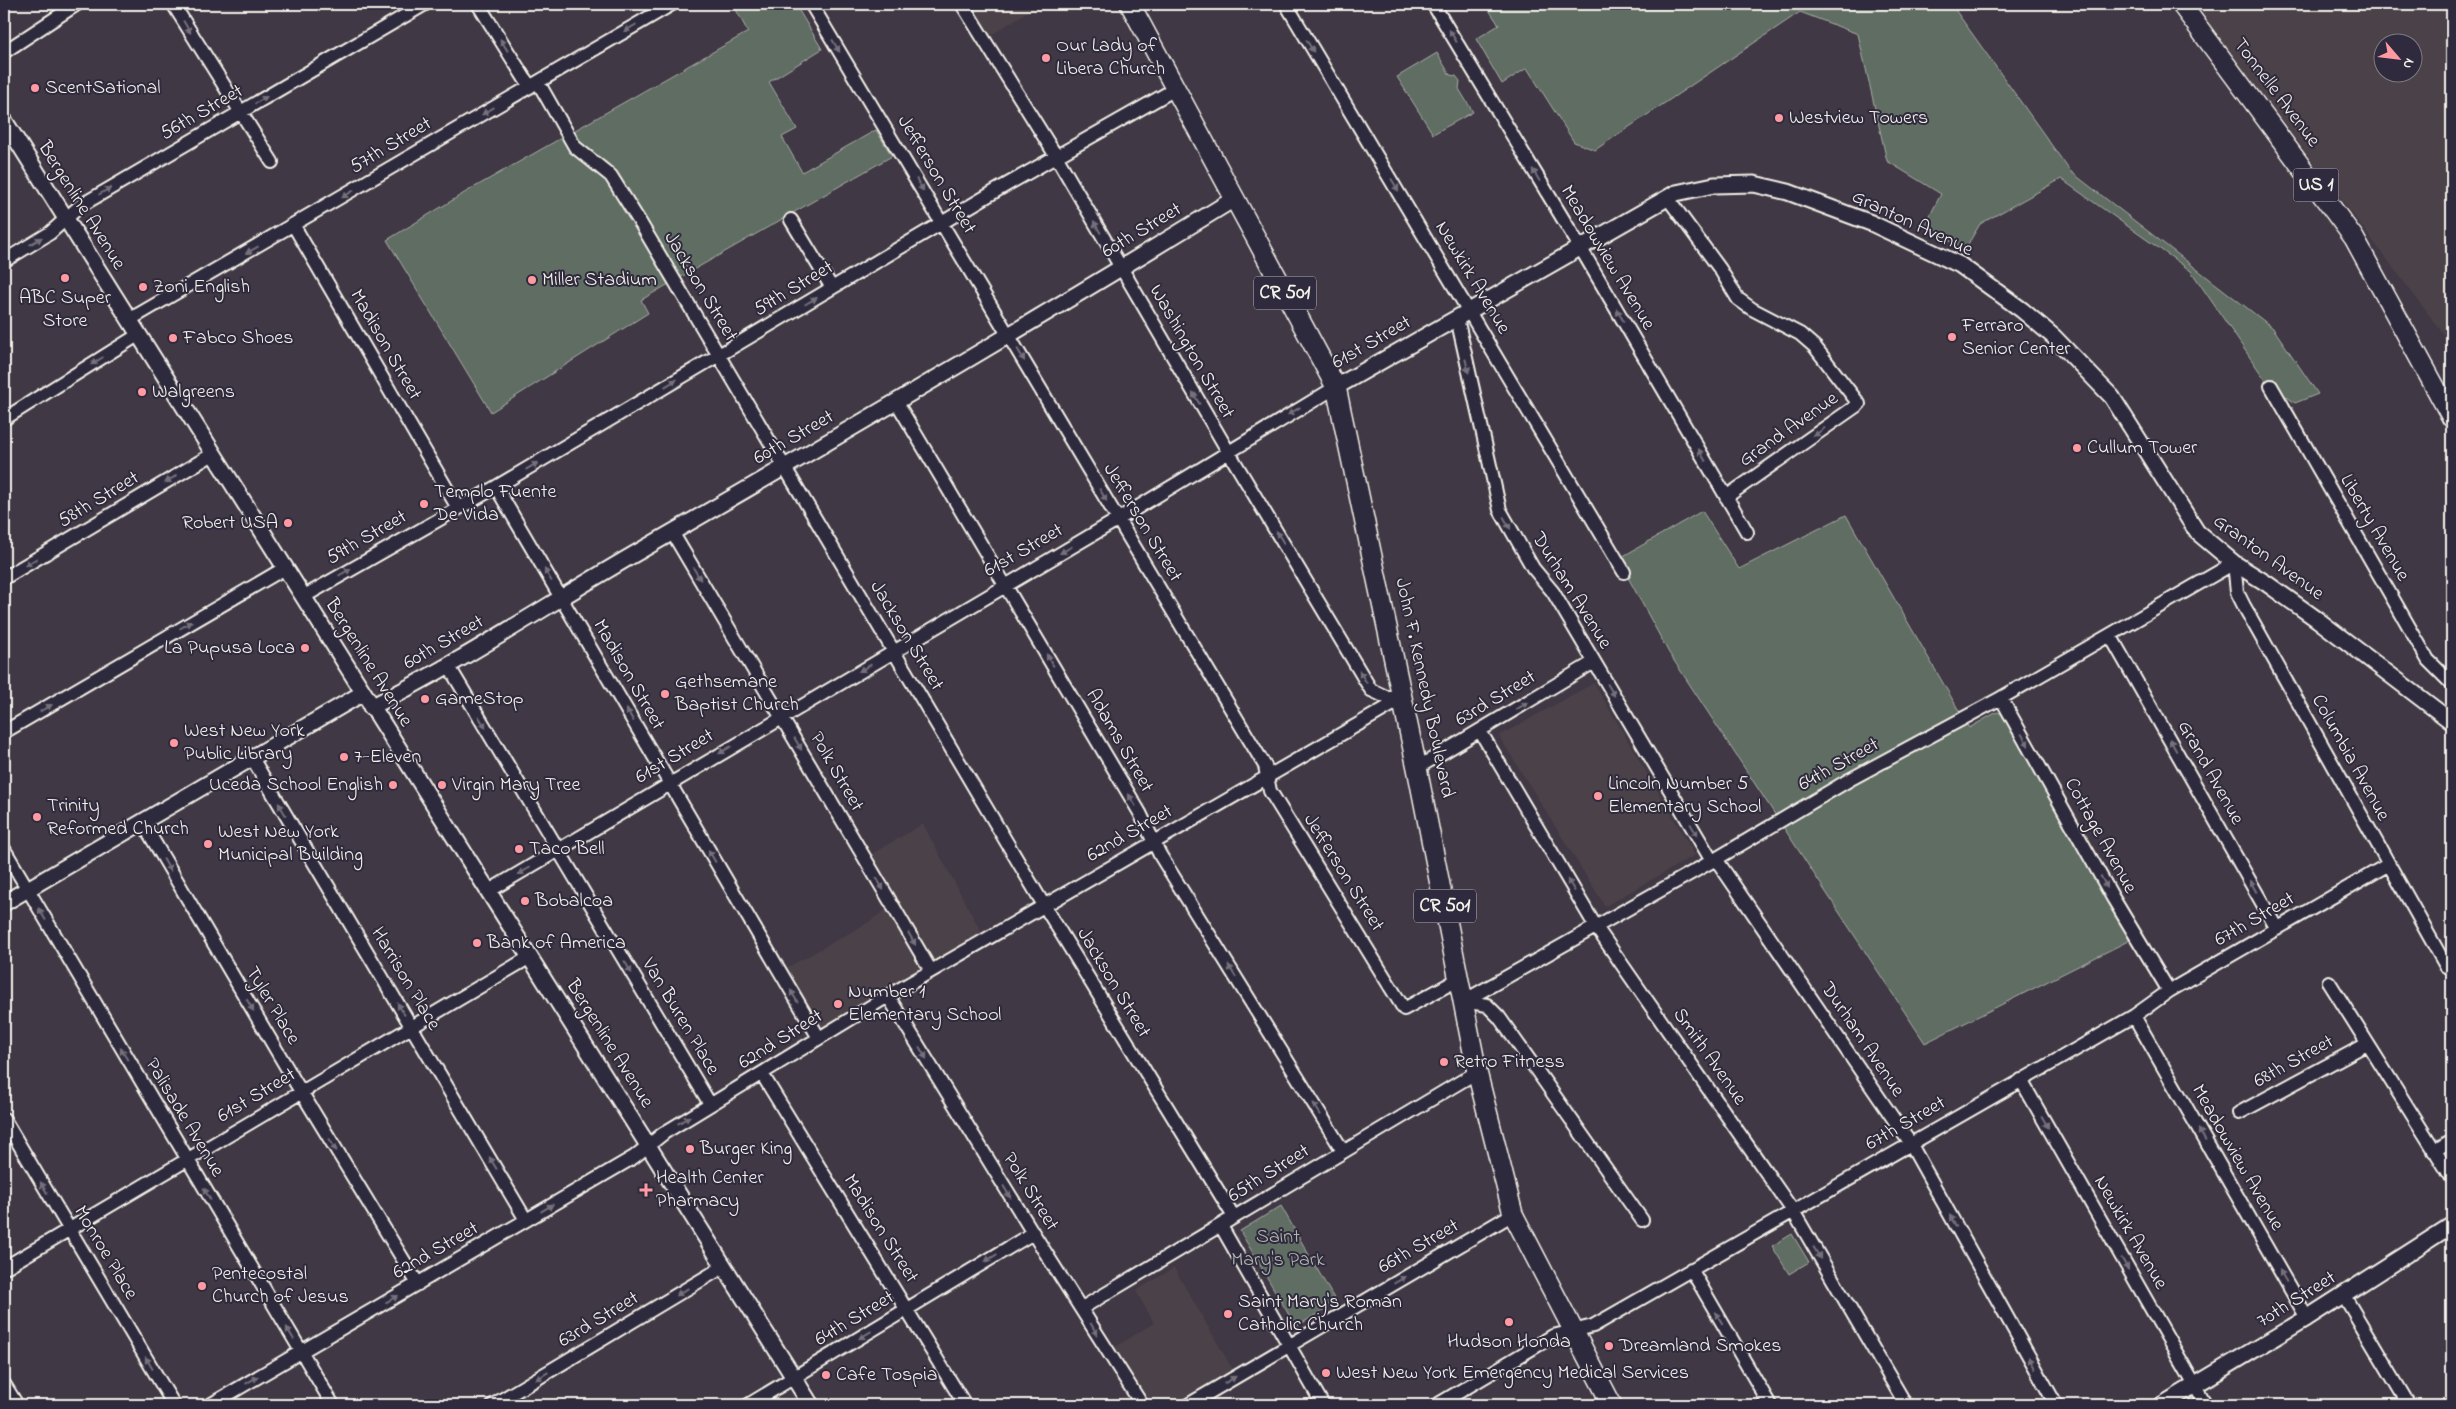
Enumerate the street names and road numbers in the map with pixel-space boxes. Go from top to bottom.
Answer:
street label: Tonnelle Avenue [2225,32,2327,154]
street label: 56th Street [155,77,249,149]
street label: 57th Street [344,110,438,182]
street label: Jefferson Street [889,110,983,240]
street label: Bergenline Avenue [28,135,132,277]
road number: US 1 [2294,168,2338,202]
street label: Meadowview Avenue [1552,180,1662,336]
street label: Granton Avenue [1846,183,1978,265]
street label: 60th Street [1096,195,1188,266]
street label: Newkirk Avenue [1427,216,1517,340]
street label: Jackson Street [656,226,745,348]
street label: 59th Street [748,253,840,324]
road number: CR 501 [1254,276,1316,310]
street label: Washington Street [1140,279,1241,425]
street label: Madison Street [342,284,429,406]
street label: 61st Street [1327,308,1417,377]
street label: Grand Avenue [1733,385,1845,475]
street label: 60th Street [748,403,840,473]
street label: Jefferson Street [1095,458,1189,588]
street label: 58th Street [53,464,146,536]
street label: Liberty Avenue [2332,469,2416,587]
street label: 59th Street [321,503,413,573]
street label: Granton Avenue [2206,508,2330,608]
street label: 61st Street [979,516,1069,585]
street label: Durham Avenue [1523,526,1619,655]
street label: Jackson Street [862,575,951,697]
street label: John F. Kennedy Boulevard [1387,575,1461,801]
street label: Bergenline Avenue [315,592,419,734]
street label: 60th Street [398,608,490,678]
street label: Madison Street [585,614,672,736]
street label: 63rd Street [1450,663,1542,735]
street label: Adams Street [1078,684,1161,798]
street label: Columbia Avenue [2303,689,2397,827]
street label: Grand Avenue [2169,715,2251,831]
street label: 61st Street [630,722,720,792]
street label: Polk Street [802,727,871,817]
street label: 64th Street [1793,731,1885,799]
street label: Cottage Avenue [2055,773,2144,900]
street label: 62nd Street [1082,797,1179,870]
street label: Jefferson Street [1295,808,1391,938]
street label: 67th Street [2209,885,2301,955]
road number: CR 501 [1414,889,1476,922]
street label: Harrison Place [363,922,447,1036]
street label: Jackson Street [1069,922,1158,1044]
street label: Van Buren Place [633,952,727,1081]
street label: Tyler Place [237,961,307,1051]
street label: Bergenline Avenue [556,973,660,1115]
street label: Durham Avenue [1812,976,1911,1103]
street label: 62nd Street [733,1002,829,1078]
street label: Smith Avenue [1665,1002,1753,1112]
street label: 68th Street [2249,1028,2340,1096]
street label: Palisade Avenue [137,1053,231,1183]
street label: 61st Street [212,1061,302,1131]
street label: Meadowview Avenue [2183,1079,2291,1237]
street label: 67th Street [1860,1089,1952,1159]
street label: 65th Street [1222,1137,1316,1211]
street label: Polk Street [994,1147,1066,1237]
street label: Madison Street [835,1169,925,1289]
street label: Newkirk Avenue [2086,1171,2174,1295]
street label: Monroe Place [65,1200,145,1306]
street label: 66th Street [1373,1212,1465,1282]
street label: 62nd Street [388,1214,485,1287]
street label: 70th Street [2252,1264,2342,1336]
street label: 63rd Street [553,1284,645,1356]
street label: 64th Street [810,1284,901,1354]

